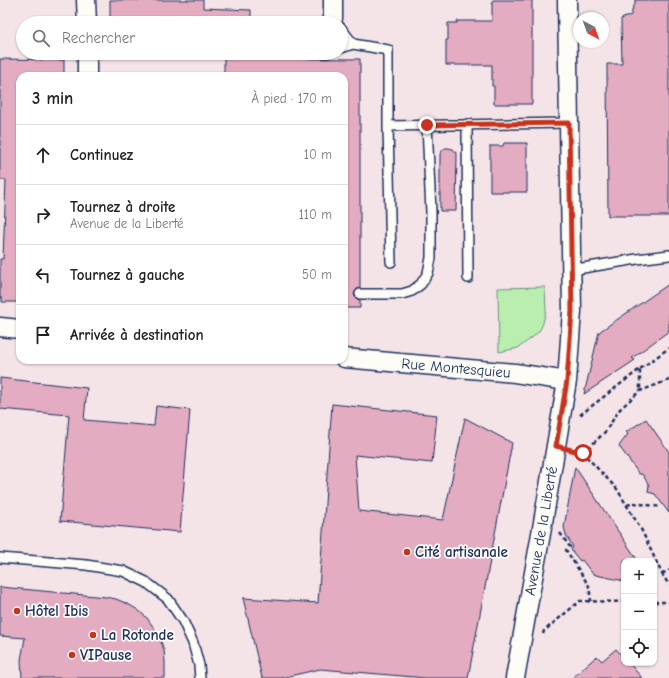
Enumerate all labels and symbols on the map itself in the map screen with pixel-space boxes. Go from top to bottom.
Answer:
north arrow [573,12,609,48]
route end [418,116,436,134]
street label: Rue Montesquieu [401,354,511,382]
route start [574,444,592,462]
street label: Avenue de la Liberté [521,464,561,597]
place label: Cité artisanale [415,543,508,561]
marker: Cité artisanale [402,547,412,557]
place label: Hôtel Ibis [25,602,88,620]
marker: Hôtel Ibis [12,606,22,616]
place label: La Rotonde [101,626,174,644]
marker: La Rotonde [88,630,98,640]
place label: VIPause [80,646,132,664]
marker: VIPause [67,650,77,660]

